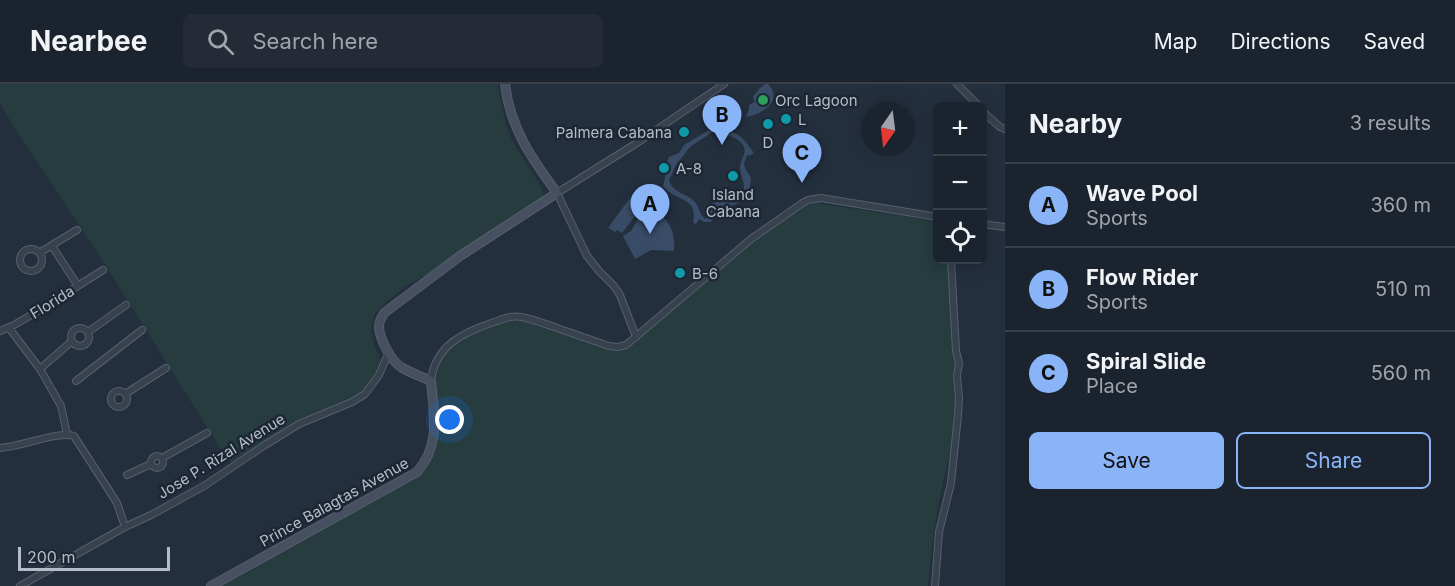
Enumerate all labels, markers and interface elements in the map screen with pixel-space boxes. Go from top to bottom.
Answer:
search box [183,14,603,68]
text: Nearbee [30,24,147,58]
icon: search [204,25,237,58]
text: Search here [252,28,378,54]
text: Map [1154,29,1197,54]
text: Directions [1230,29,1331,54]
text: Saved [1364,29,1425,54]
place label: Orc Lagoon [775,91,858,110]
marker: Orc Lagoon [756,93,770,107]
pin: B [702,95,742,145]
north arrow [861,102,915,156]
map controls [933,102,987,264]
button: + [933,102,987,156]
text: Nearby [1029,108,1122,139]
place label: L [798,110,806,129]
text: 3 results [1350,111,1431,135]
marker: L [779,112,793,126]
marker: D [761,117,775,131]
place label: Palmera Cabana [556,123,672,142]
marker: Palmera Cabana [677,125,691,139]
place label: D [763,133,773,152]
pin: C [782,134,822,183]
button: − [933,156,987,210]
place label: A-8 [676,159,702,178]
marker: A-8 [657,161,671,175]
marker: Island Cabana [726,169,740,183]
text: Wave Pool [1086,180,1198,206]
pin: A [630,184,670,234]
place label: Island Cabana [706,185,760,221]
text: A [1041,193,1056,217]
text: 360 m [1370,193,1431,217]
text: Sports [1086,206,1148,230]
button: locate [933,210,987,264]
place label: B-6 [692,264,718,283]
text: Flow Rider [1086,264,1198,290]
marker: B-6 [673,266,687,280]
text: B [1042,277,1055,301]
text: 510 m [1375,277,1431,301]
street label: Florida [26,281,78,323]
text: Sports [1086,290,1148,314]
text: Spiral Slide [1086,348,1206,374]
text: C [1041,361,1056,385]
text: 560 m [1371,361,1431,385]
text: Place [1086,374,1138,398]
your location [435,405,464,434]
street label: Jose P. Rizal Avenue [154,409,288,503]
button: Save [1029,432,1224,489]
button: Share [1236,432,1431,489]
street label: Prince Balagtas Avenue [256,453,412,551]
scale bar [18,544,170,572]
text: 200 m [27,547,75,567]

